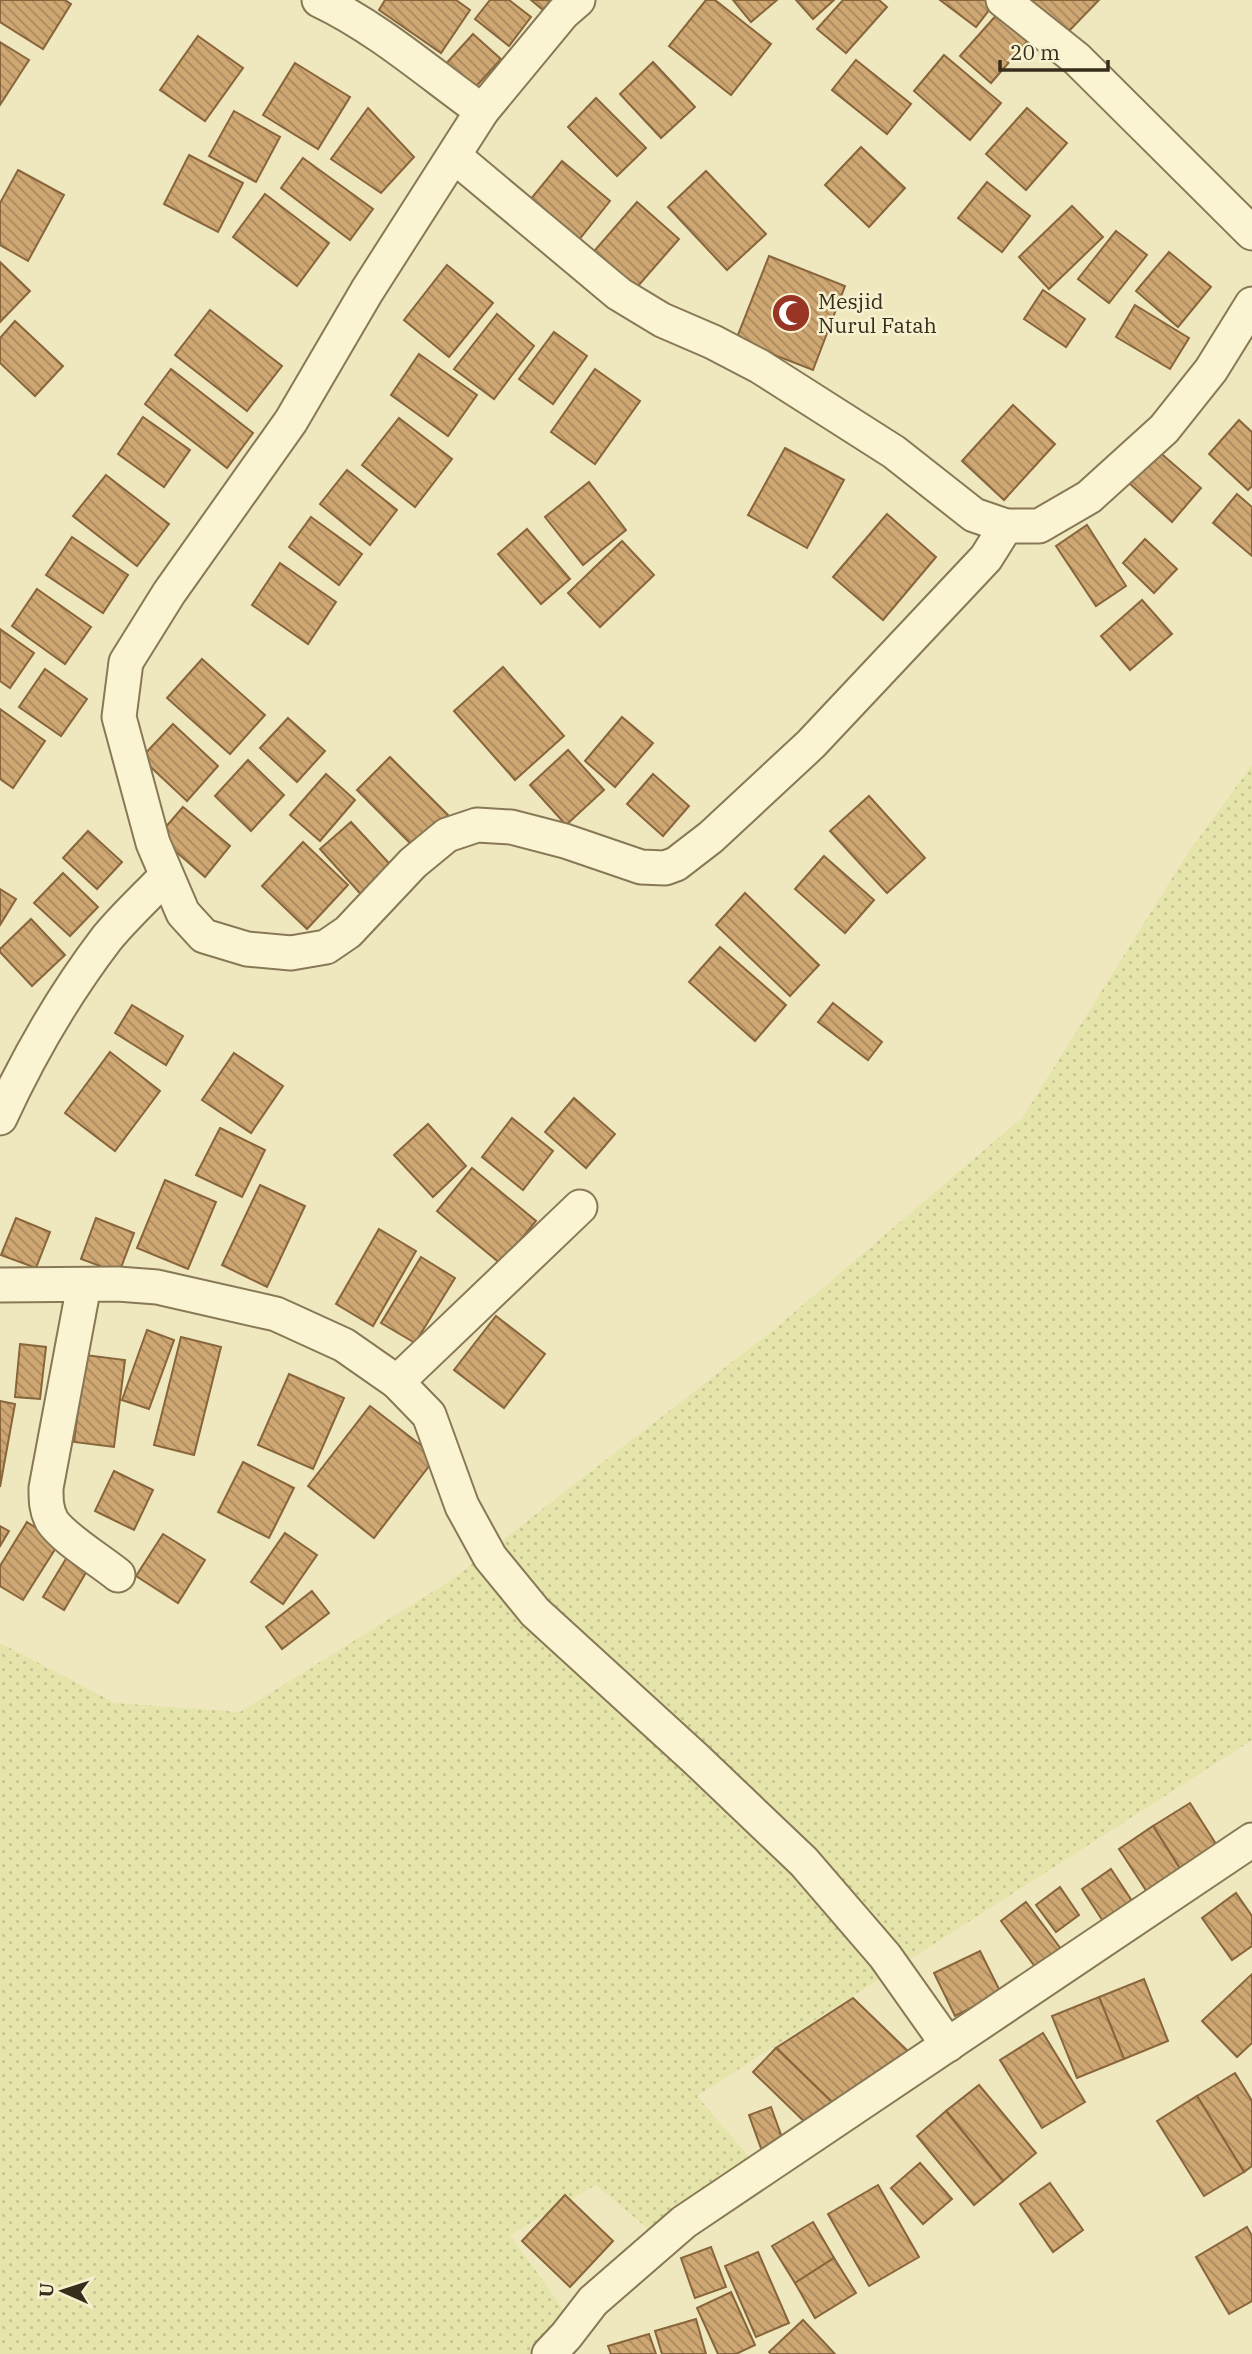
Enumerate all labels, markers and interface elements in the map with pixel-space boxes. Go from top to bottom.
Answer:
scale bar [1000,28,1108,72]
text: 20 m [1010,38,1060,66]
place label: Mesjid Nurul Fatah [818,287,937,339]
mosque icon: Mesjid Nurul Fatah [770,292,812,334]
north arrow [28,2256,98,2326]
text: U [34,2282,58,2298]

